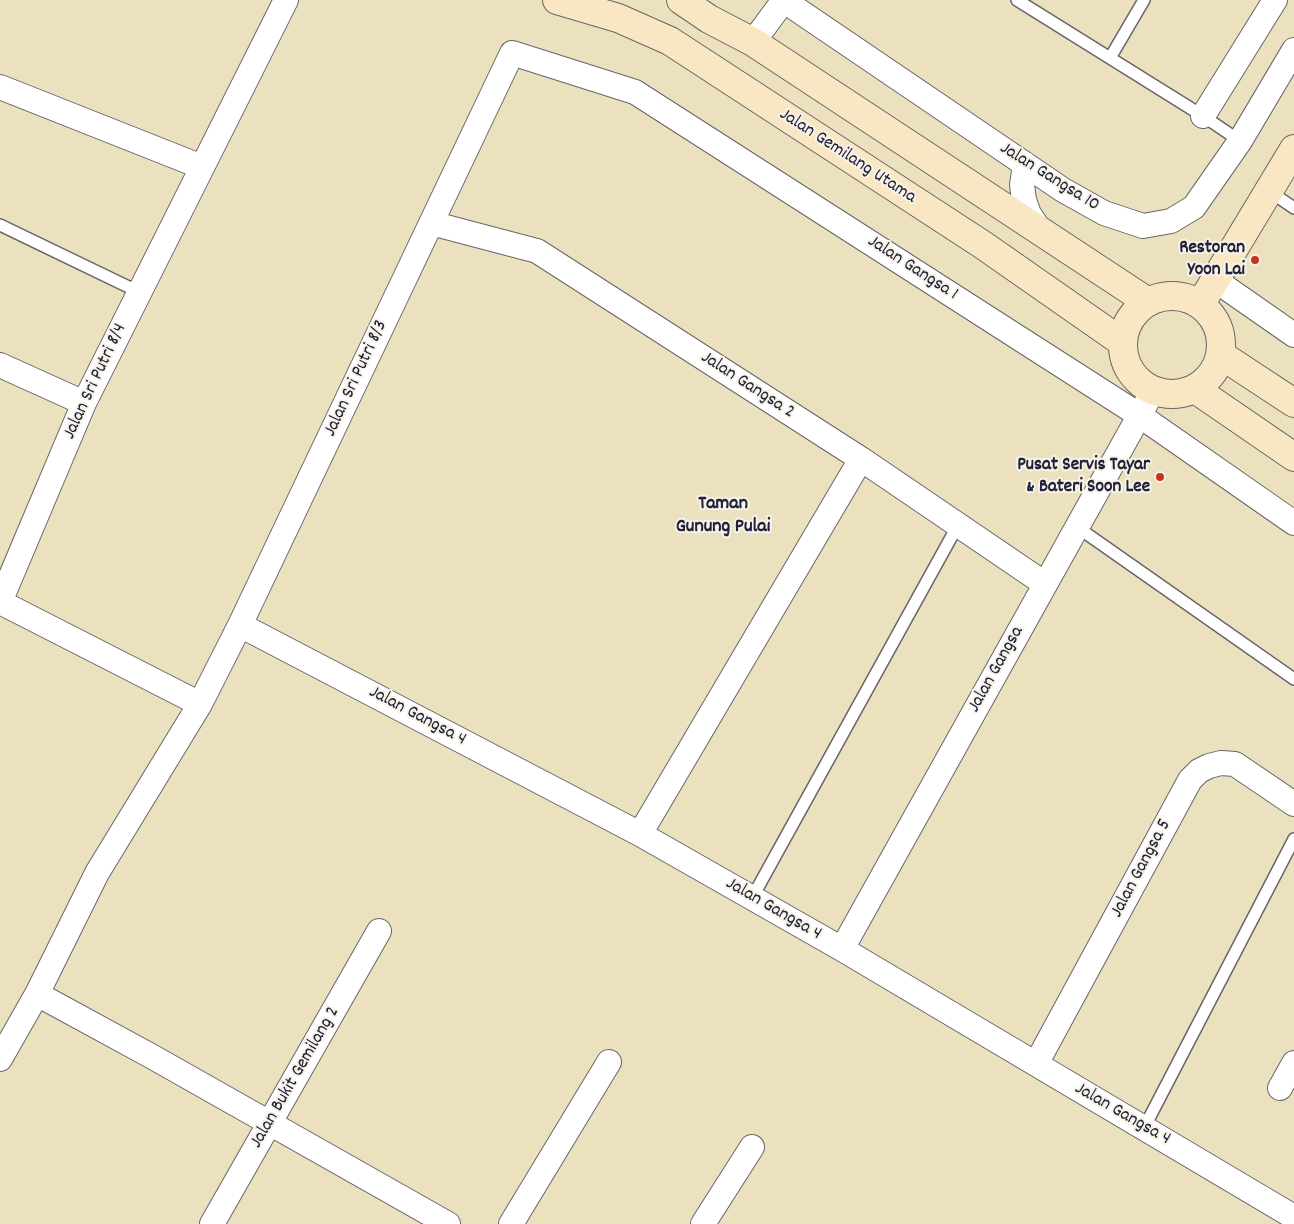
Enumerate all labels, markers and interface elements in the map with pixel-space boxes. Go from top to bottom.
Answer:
street label: Jalan Gemilang Utama [774,104,920,210]
street label: Jalan Gangsa 10 [995,138,1103,218]
street label: Jalan Gangsa 1 [862,231,962,307]
place label: Restoran Yoon Lai [1179,238,1245,282]
marker: Restoran Yoon Lai [1249,254,1261,266]
street label: Jalan Sri Putri 8/3 [320,317,394,441]
street label: Jalan Sri Putri 8/4 [59,320,133,444]
street label: Jalan Gangsa 2 [696,347,798,425]
place label: Pusat Servis Tayar & Bateri Soon Lee [1017,455,1150,499]
marker: Pusat Servis Tayar & Bateri Soon Lee [1154,471,1166,483]
district label: Taman Gunung Pulai [676,493,770,540]
street label: Jalan Gangsa [964,623,1030,717]
street label: Jalan Gangsa 4 [364,682,470,752]
street label: Jalan Gangsa 5 [1107,816,1177,922]
street label: Jalan Gangsa 4 [721,873,825,947]
street label: Jalan Bukit Gemilang 2 [246,1003,346,1153]
street label: Jalan Gangsa 4 [1070,1078,1174,1152]

